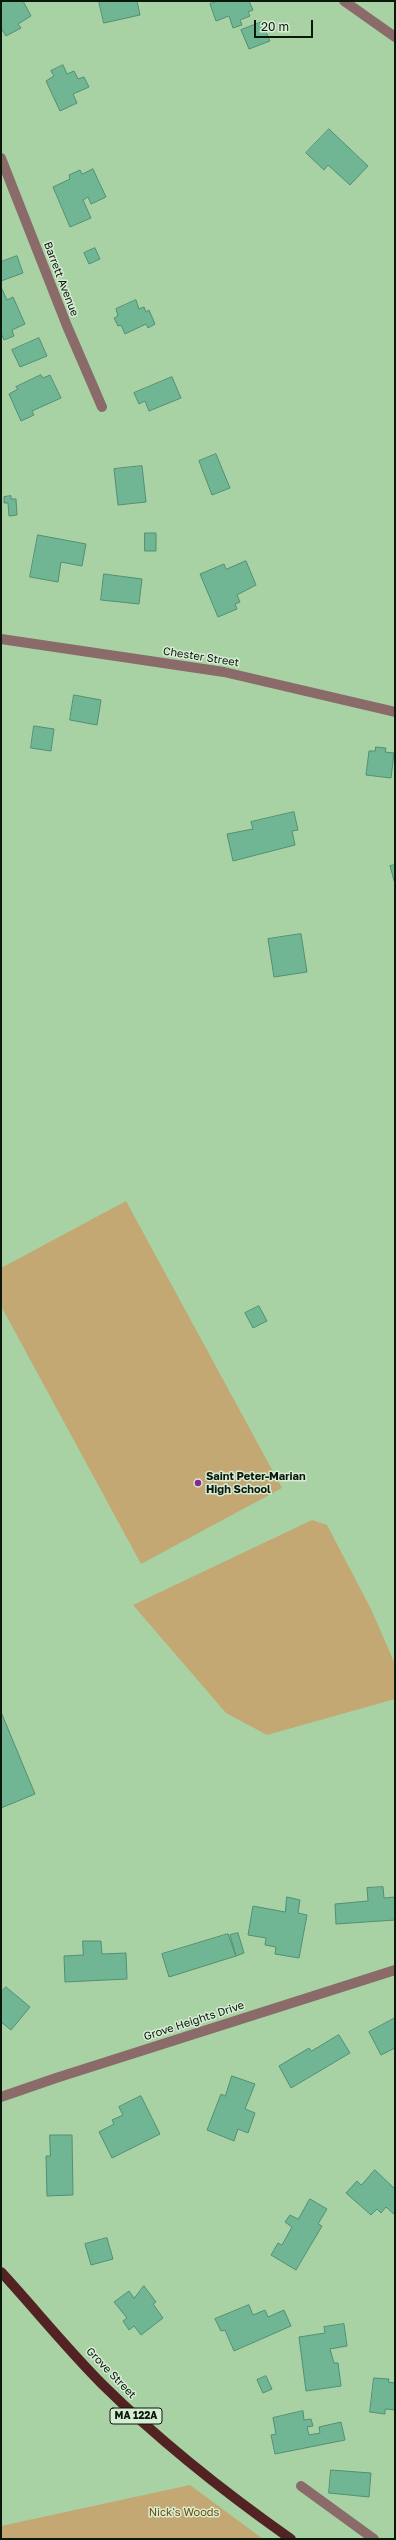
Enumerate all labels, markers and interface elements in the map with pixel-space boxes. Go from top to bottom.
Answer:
scale bar [256,12,315,38]
text: 20 m [261,19,289,34]
street label: Barrett Avenue [41,240,81,318]
street label: Chester Street [162,644,240,670]
place label: Saint Peter-Marian High School [206,1470,306,1496]
marker: Saint Peter-Marian High School [193,1478,203,1488]
street label: Grove Heights Drive [142,1999,246,2043]
street label: Grove Street [83,2345,139,2401]
road number: MA 122A [110,2408,162,2424]
park label: Nick's Woods [149,2506,219,2520]

